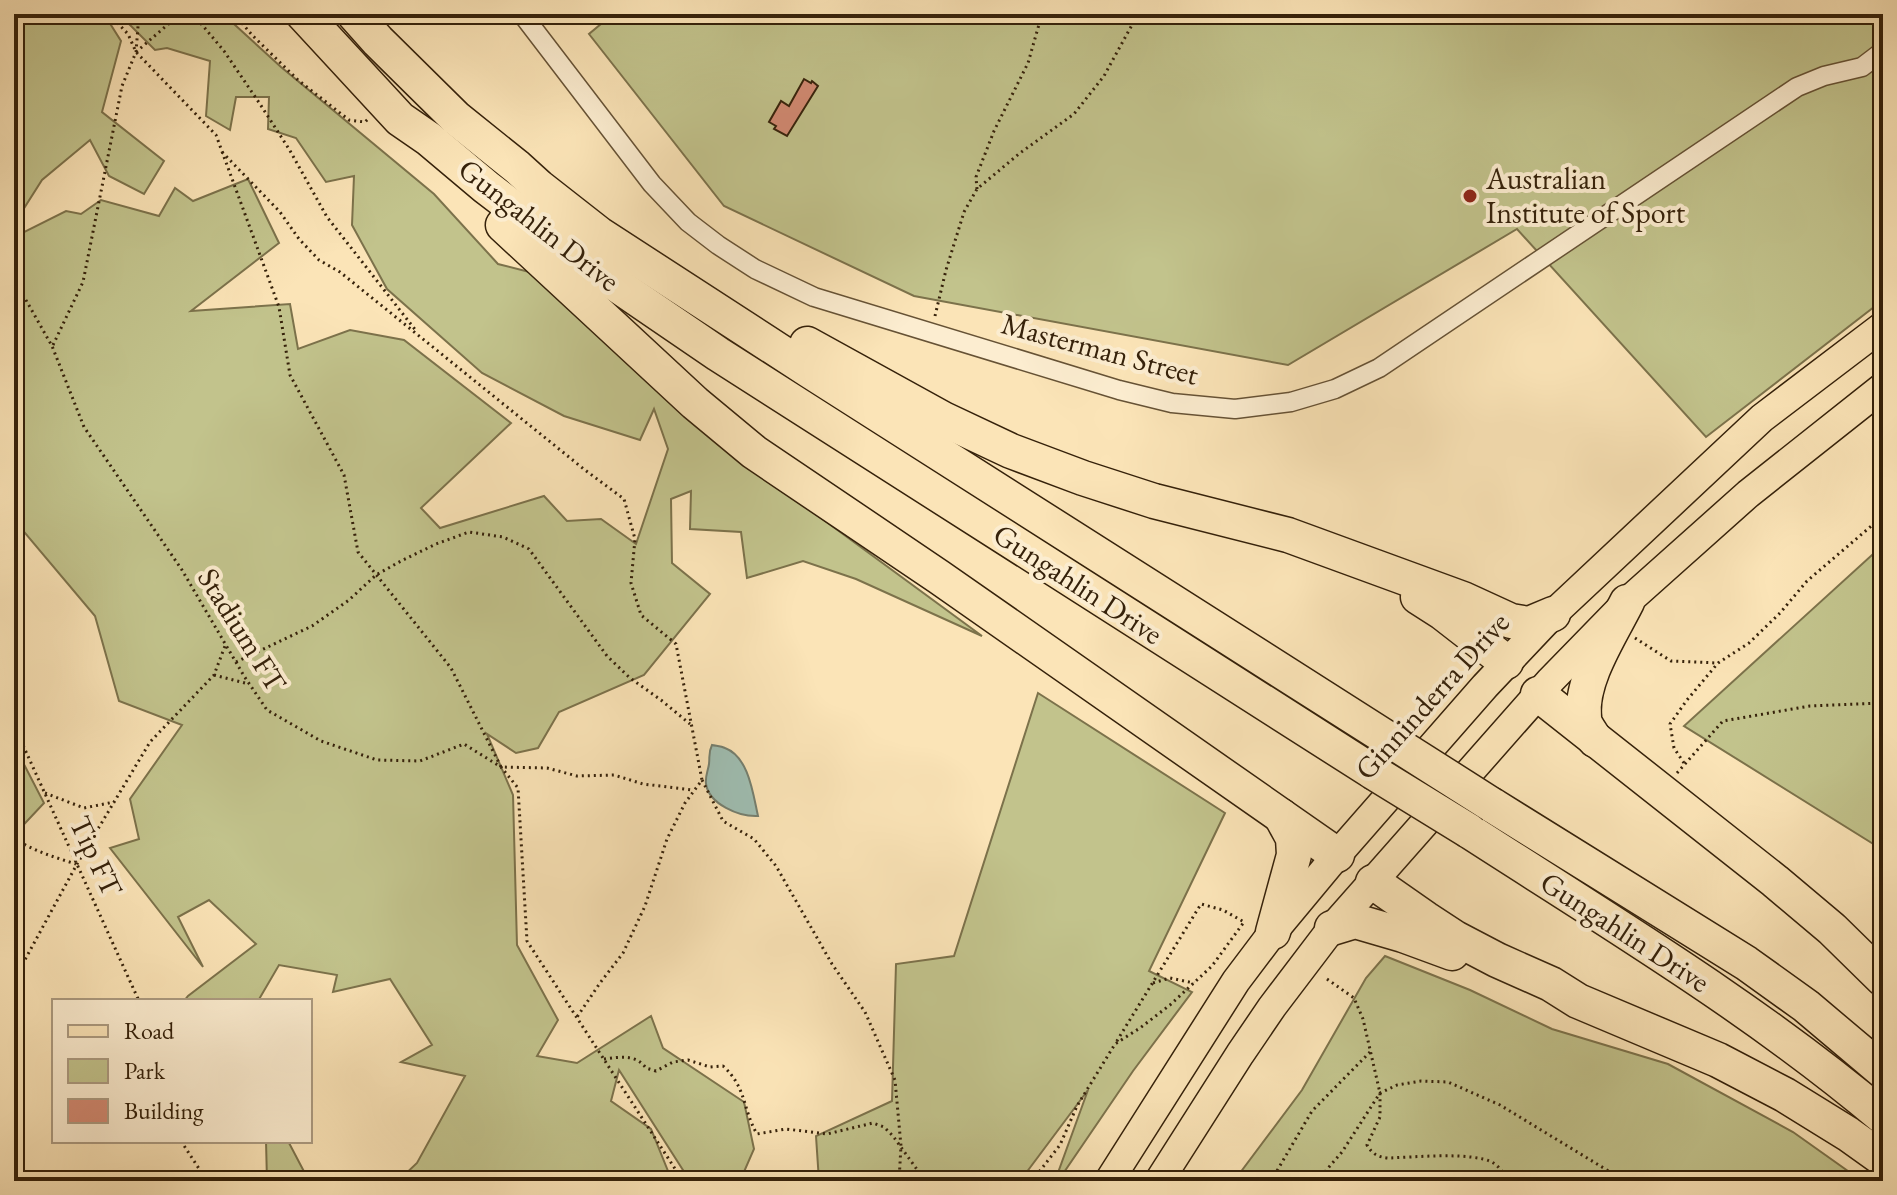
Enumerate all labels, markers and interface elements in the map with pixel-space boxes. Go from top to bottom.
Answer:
street label: Gungahlin Drive [451,149,628,300]
place label: Australian Institute of Sport [1485,159,1686,232]
marker: Australian Institute of Sport [1461,187,1479,205]
street label: Masterman Street [997,304,1203,394]
street label: Gungahlin Drive [986,514,1170,653]
street label: Stadium FT [189,561,296,700]
street label: Ginninderra Drive [1346,603,1517,788]
street label: Tip FT [61,809,132,903]
street label: Gungahlin Drive [1533,862,1717,1001]
legend [52,999,312,1143]
text: Road [124,1015,175,1046]
text: Park [124,1055,166,1086]
text: Building [124,1095,204,1126]

